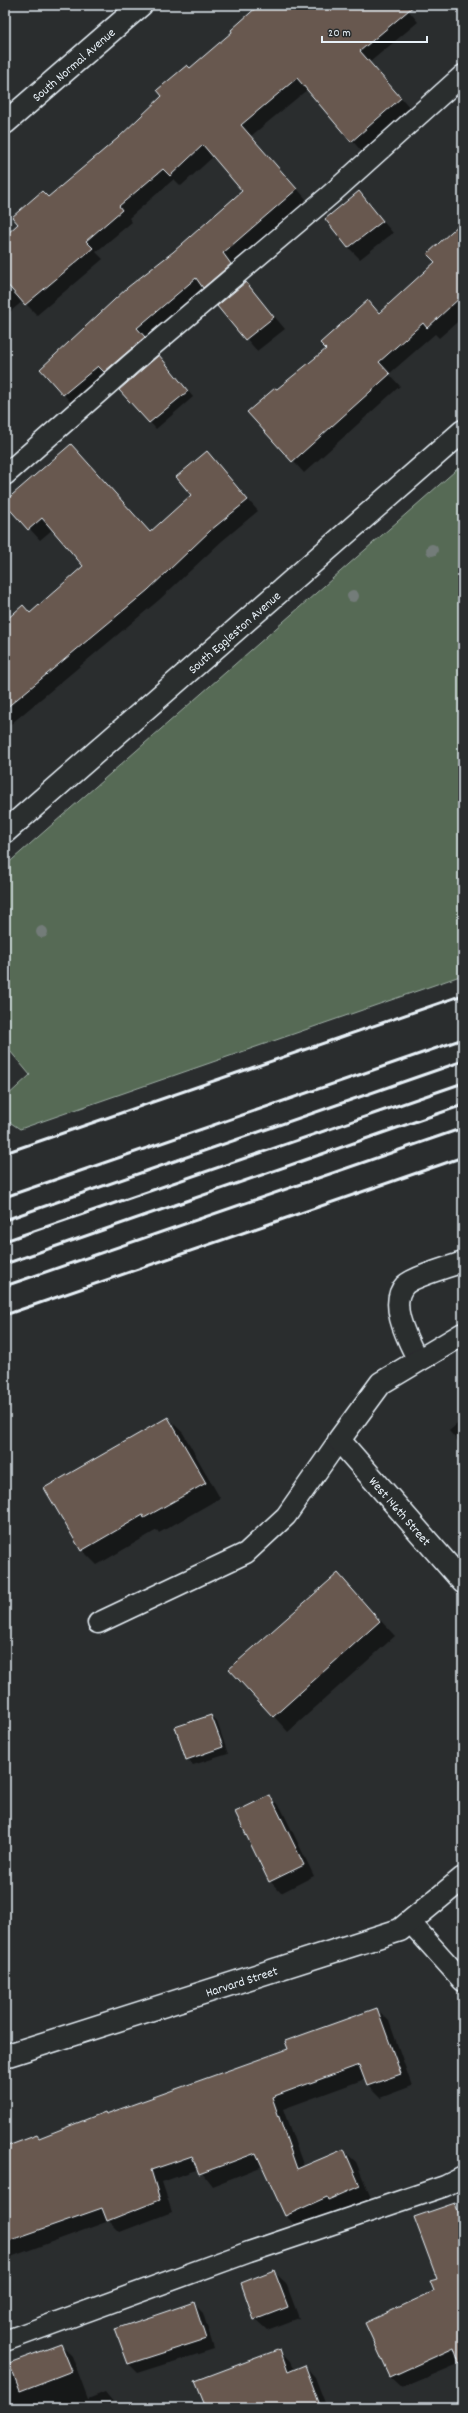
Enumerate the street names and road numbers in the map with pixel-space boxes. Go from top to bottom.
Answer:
street label: South Normal Avenue [29,24,121,107]
street label: South Eggleston Avenue [185,588,286,680]
street label: West 146th Street [363,1473,434,1551]
street label: Harvard Street [204,1963,281,2003]

